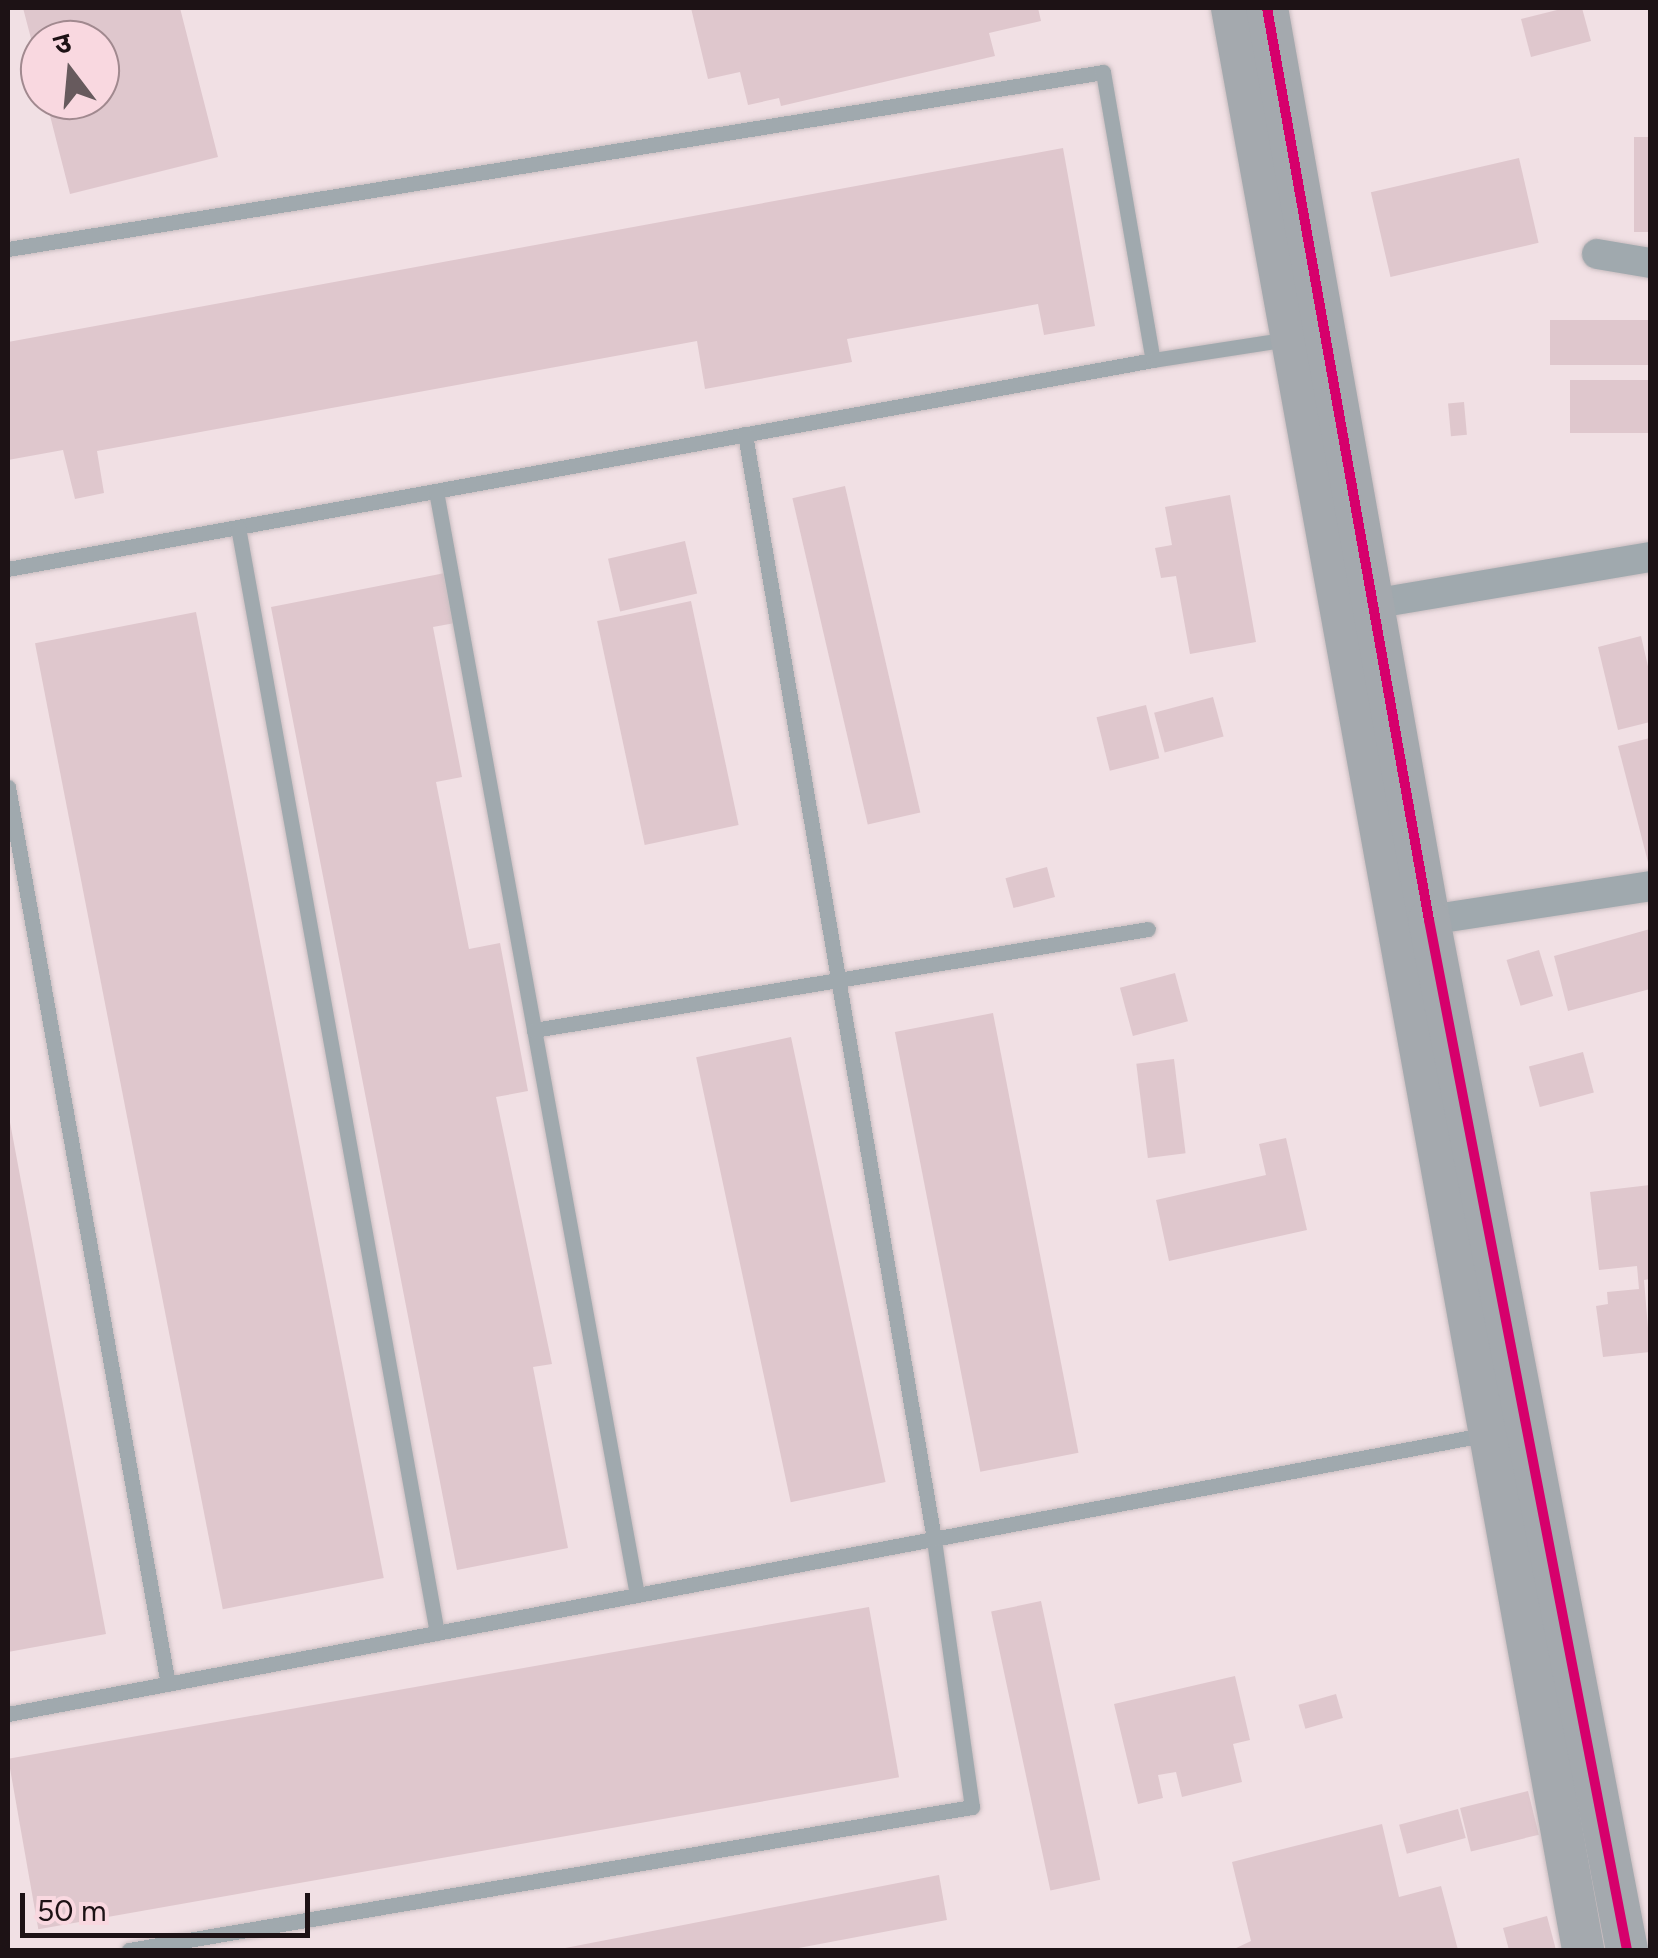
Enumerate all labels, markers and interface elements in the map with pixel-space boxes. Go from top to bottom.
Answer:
north arrow [20,20,120,120]
text: उ [50,24,75,62]
scale bar [25,1873,315,1935]
text: 50 m [37,1892,106,1929]

